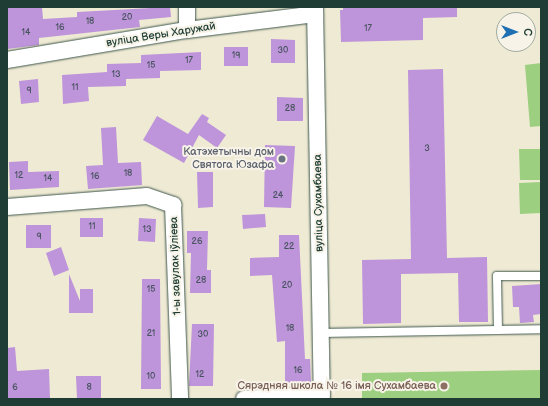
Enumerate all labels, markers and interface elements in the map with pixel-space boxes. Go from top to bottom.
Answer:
north arrow [496,12,536,52]
house number: 20 [122,13,132,23]
house number: 18 [86,17,94,27]
street label: вуліца Веры Харужай [105,20,217,50]
house number: 16 [56,23,64,33]
house number: 17 [364,24,372,34]
house number: 14 [22,28,30,38]
text: С [521,28,534,36]
house number: 30 [278,46,288,56]
house number: 19 [232,51,240,61]
house number: 17 [185,56,193,66]
house number: 15 [147,61,155,71]
house number: 13 [111,70,121,80]
house number: 11 [72,83,78,93]
house number: 9 [26,86,32,96]
house number: 28 [285,104,295,114]
house number: 3 [424,144,430,154]
place label: Катэхетычны дом Святога Юзафа [183,146,274,172]
marker: Катэхетычны дом Святога Юзафа [277,154,287,164]
street label: вуліца Сухамбаева [312,154,326,252]
house number: 18 [124,169,132,179]
house number: 12 [15,171,23,181]
house number: 16 [91,172,99,182]
house number: 14 [44,174,52,184]
house number: 24 [273,191,283,201]
street label: 1-ы завулак Іўліева [168,216,184,316]
house number: 11 [89,222,95,232]
house number: 13 [142,225,152,235]
house number: 9 [36,232,42,242]
house number: 26 [192,237,202,247]
house number: 22 [284,242,294,252]
house number: 28 [196,276,206,286]
house number: 20 [282,281,292,291]
house number: 15 [147,285,155,295]
house number: 18 [286,324,294,334]
house number: 21 [147,329,155,339]
house number: 30 [198,330,208,340]
house number: 16 [294,366,302,376]
house number: 12 [196,370,204,380]
house number: 10 [147,372,155,382]
place label: Сярэдняя школа № 16 імя Сухамбаева [237,379,436,393]
marker: Сярэдняя школа № 16 імя Сухамбаева [439,381,449,391]
house number: 6 [12,383,18,393]
house number: 8 [86,383,92,393]

